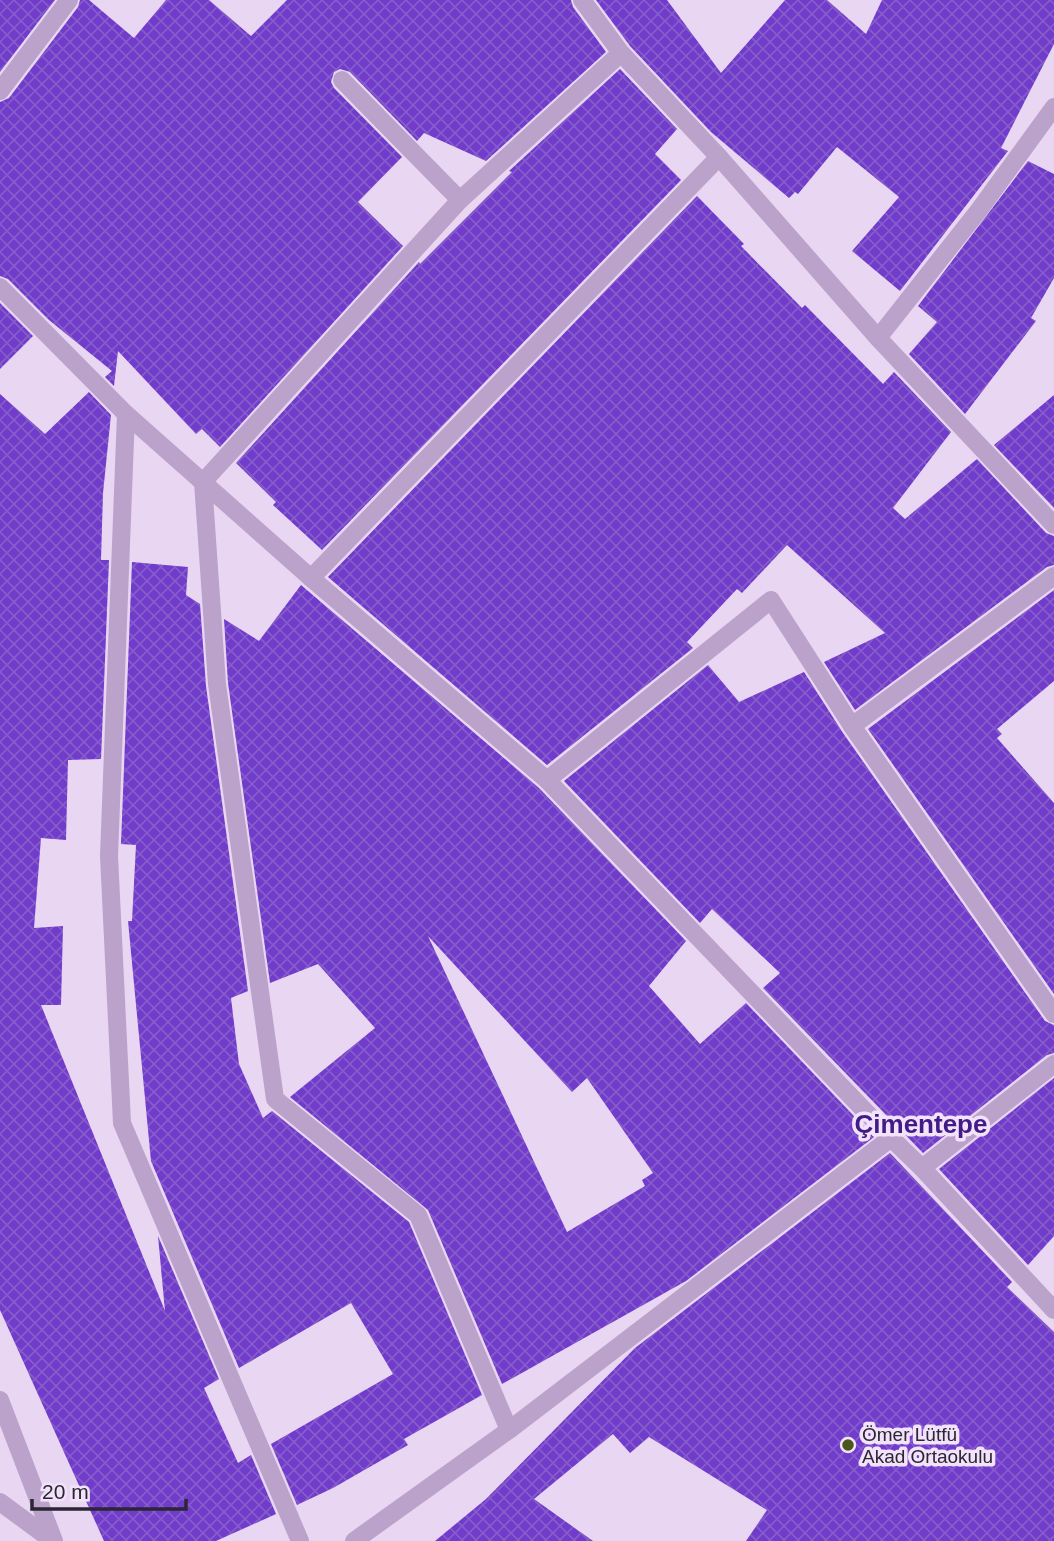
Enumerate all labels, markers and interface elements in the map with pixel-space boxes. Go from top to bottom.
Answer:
district label: Çimentepe [855,1109,987,1139]
place label: Ömer Lütfü Akad Ortaokulu [862,1424,993,1467]
marker: Ömer Lütfü Akad Ortaokulu [840,1437,856,1453]
scale bar [32,1468,186,1512]
text: 20 m [42,1480,89,1503]

